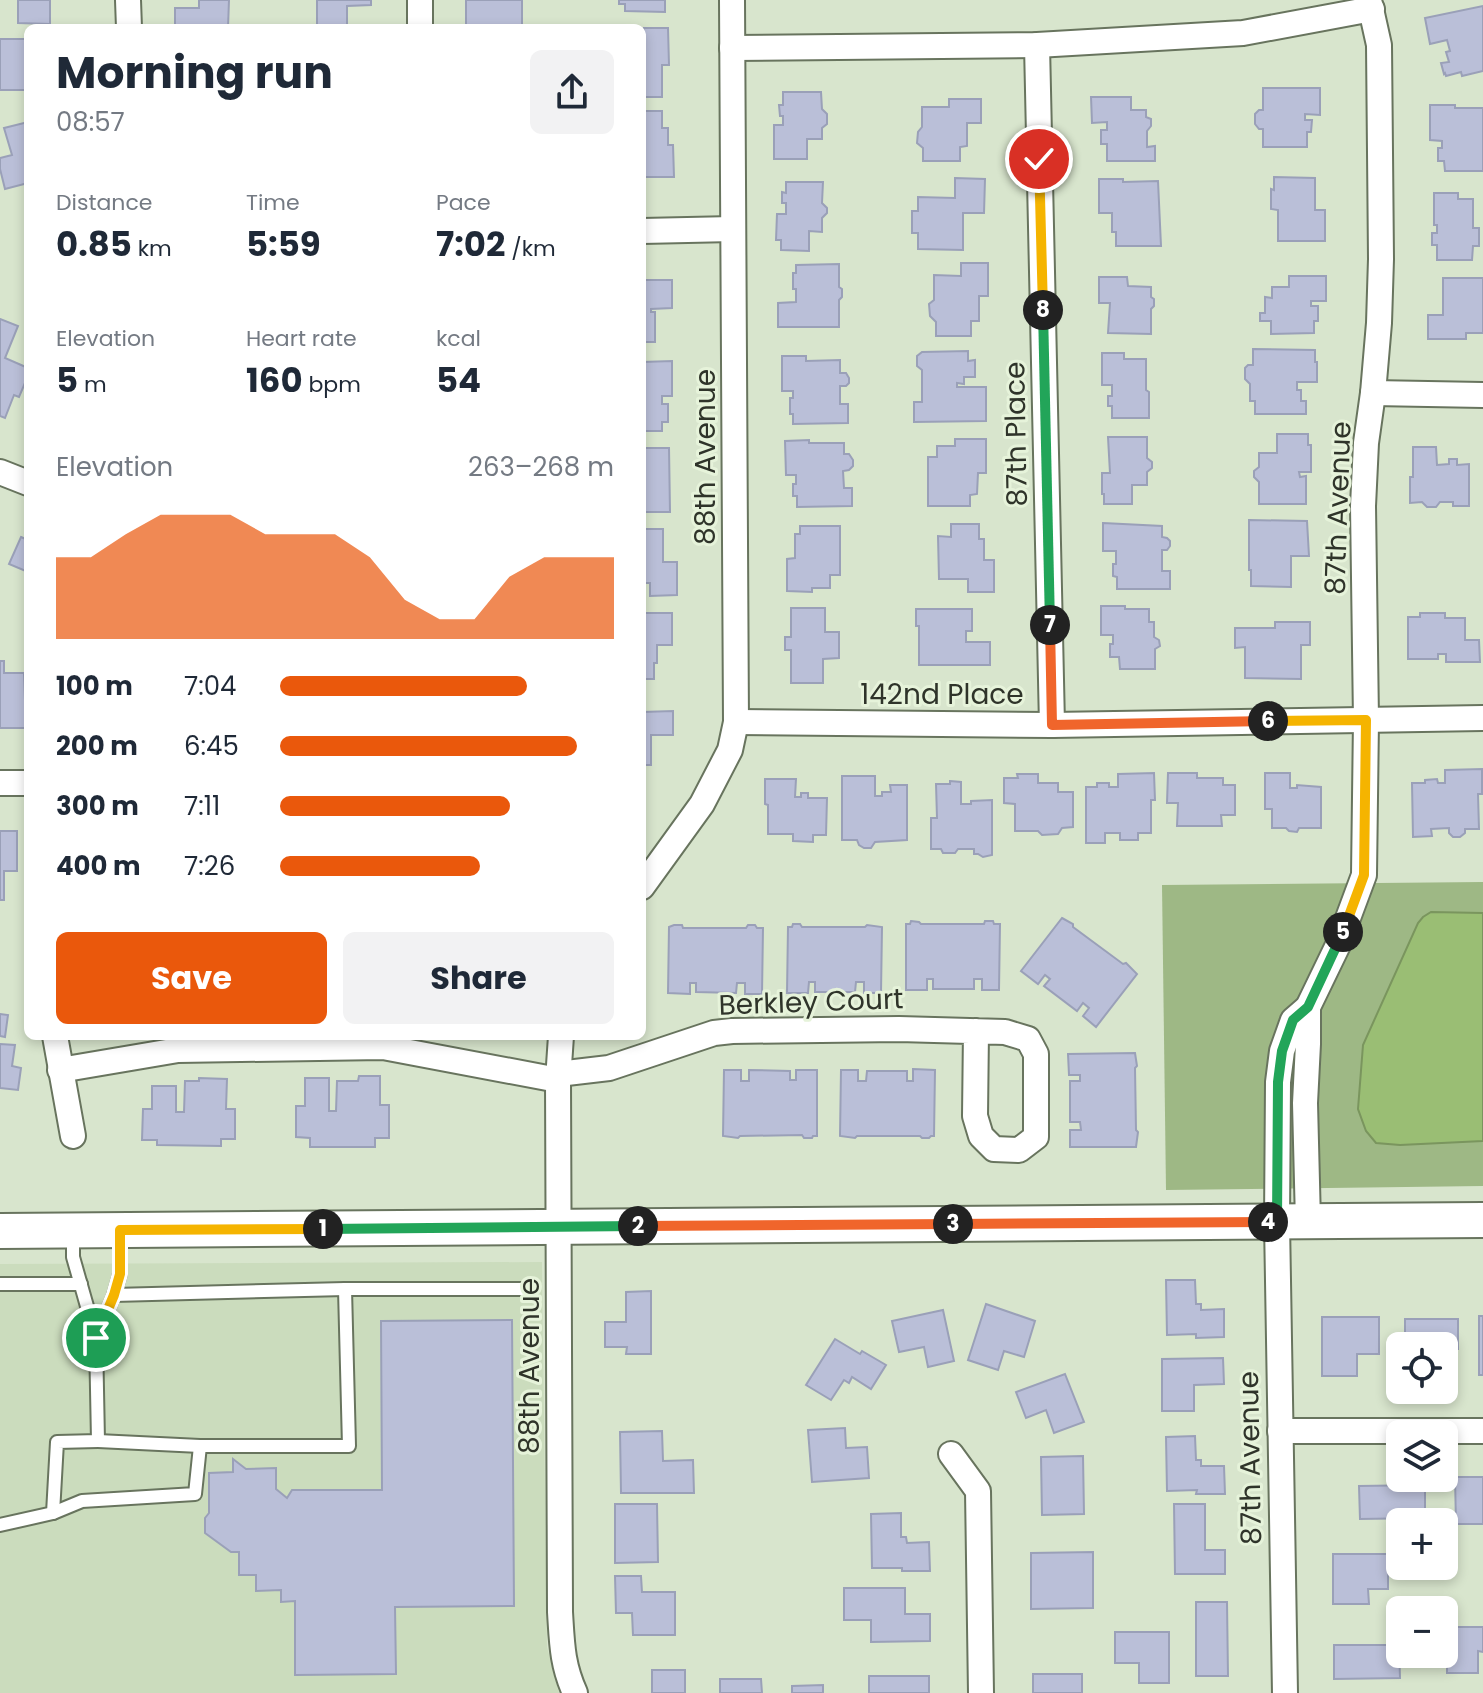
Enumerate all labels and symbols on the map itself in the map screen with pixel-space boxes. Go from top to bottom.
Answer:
pin [1005,125,1073,193]
pin: 8 [1023,290,1063,330]
street label: 87th Place [995,361,1037,507]
street label: 88th Avenue [686,369,725,545]
street label: 87th Avenue [1315,421,1361,595]
pin: 7 [1030,605,1070,645]
street label: 142nd Place [860,675,1024,714]
pin: 6 [1248,701,1288,741]
pin: 5 [1323,912,1363,952]
street label: Berkley Court [718,979,904,1025]
pin: 4 [1248,1202,1288,1242]
pin: 3 [933,1204,973,1244]
pin: 2 [618,1206,658,1246]
pin: 1 [303,1209,343,1249]
street label: 88th Avenue [510,1278,549,1454]
pin [62,1304,130,1372]
street label: 87th Avenue [1229,1371,1271,1545]

